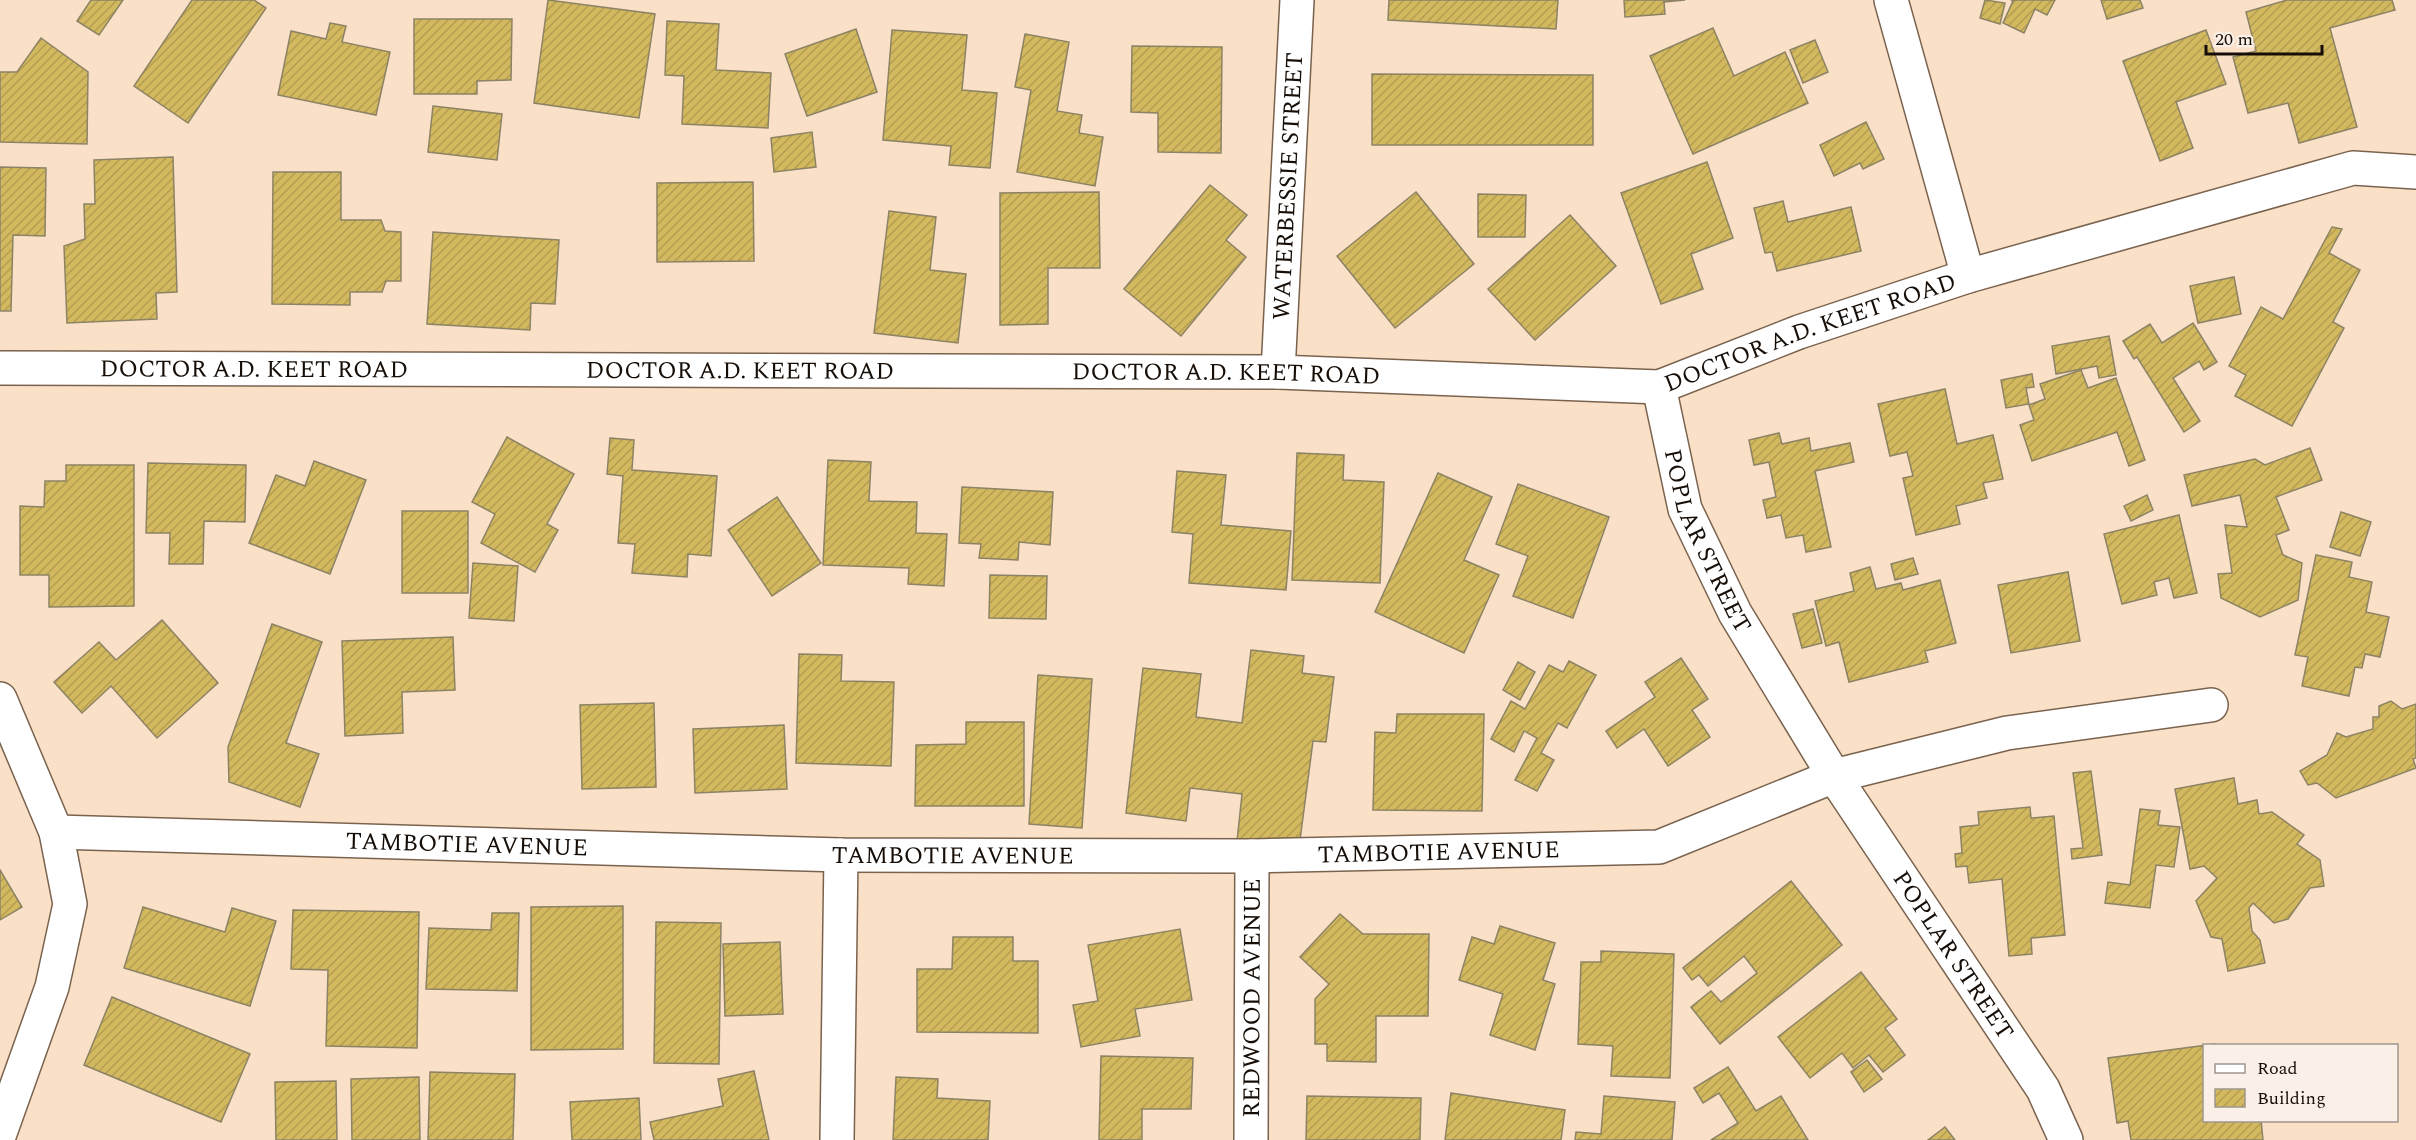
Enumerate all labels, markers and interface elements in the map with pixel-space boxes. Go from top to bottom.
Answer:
scale bar [2206,18,2322,56]
text: 20 m [2215,26,2253,53]
street label: WATERBESSIE STREET [1264,52,1313,321]
street label: DOCTOR A.D. KEET ROAD [1659,264,1961,402]
street label: DOCTOR A.D. KEET ROAD [100,351,408,388]
street label: DOCTOR A.D. KEET ROAD [586,353,894,390]
street label: DOCTOR A.D. KEET ROAD [1072,354,1381,395]
street label: POPLAR STREET [1654,446,1760,640]
street label: TAMBOTIE AVENUE [345,823,588,867]
street label: TAMBOTIE AVENUE [1317,832,1560,874]
street label: TAMBOTIE AVENUE [831,838,1074,875]
street label: POPLAR STREET [1883,864,2022,1047]
street label: REDWOOD AVENUE [1234,878,1271,1118]
legend [2203,1044,2398,1122]
text: Road [2257,1055,2298,1082]
text: Building [2257,1085,2326,1112]

